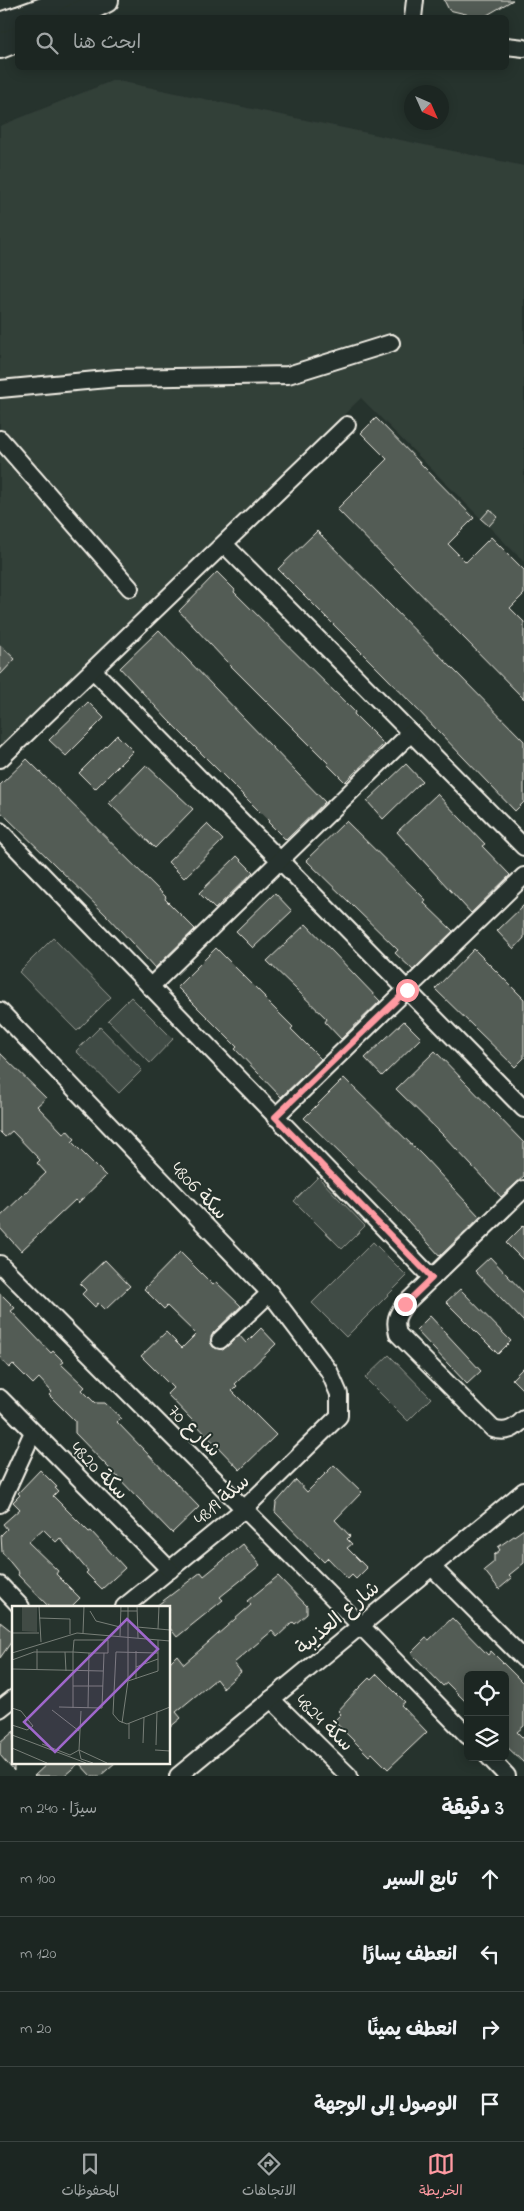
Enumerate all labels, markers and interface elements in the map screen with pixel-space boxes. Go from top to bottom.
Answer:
search box [15,15,509,70]
icon: search [33,29,61,57]
text: ابحث هنا [73,30,141,57]
north arrow [404,85,449,130]
route start [396,979,419,1002]
street label: سكة 4806 [163,1156,233,1228]
route end [394,1293,417,1316]
street label: شارع 70 [160,1398,227,1465]
street label: سكة 4820 [62,1436,134,1508]
street label: سكة 4819 [188,1468,257,1534]
street label: شارع العذيبة [290,1575,387,1663]
inset map [12,1606,170,1764]
map controls [464,1671,509,1761]
button: locate [464,1671,509,1716]
street label: سكة 4824 [287,1688,359,1759]
button: layers [464,1716,509,1761]
text: 3 دقيقة [442,1794,504,1824]
text: سيرًا · 240 m [20,1797,97,1821]
icon: ahead [476,1865,504,1893]
text: 100 m [20,1867,55,1891]
text: تابع السير [385,1867,457,1894]
icon: left [476,1940,504,1968]
text: 120 m [20,1942,56,1966]
text: انعطف يسارًا [362,1942,457,1969]
icon: right [476,2015,504,2043]
text: 20 m [20,2017,51,2041]
text: انعطف يمينًا [367,2017,457,2044]
icon: arrive [476,2090,504,2118]
text: الوصول إلى الوجهة [314,2092,457,2119]
tab: المحفوظات [61,2150,119,2203]
tab: الاتجاهات [242,2150,296,2203]
tab: الخريطة [419,2150,463,2203]

